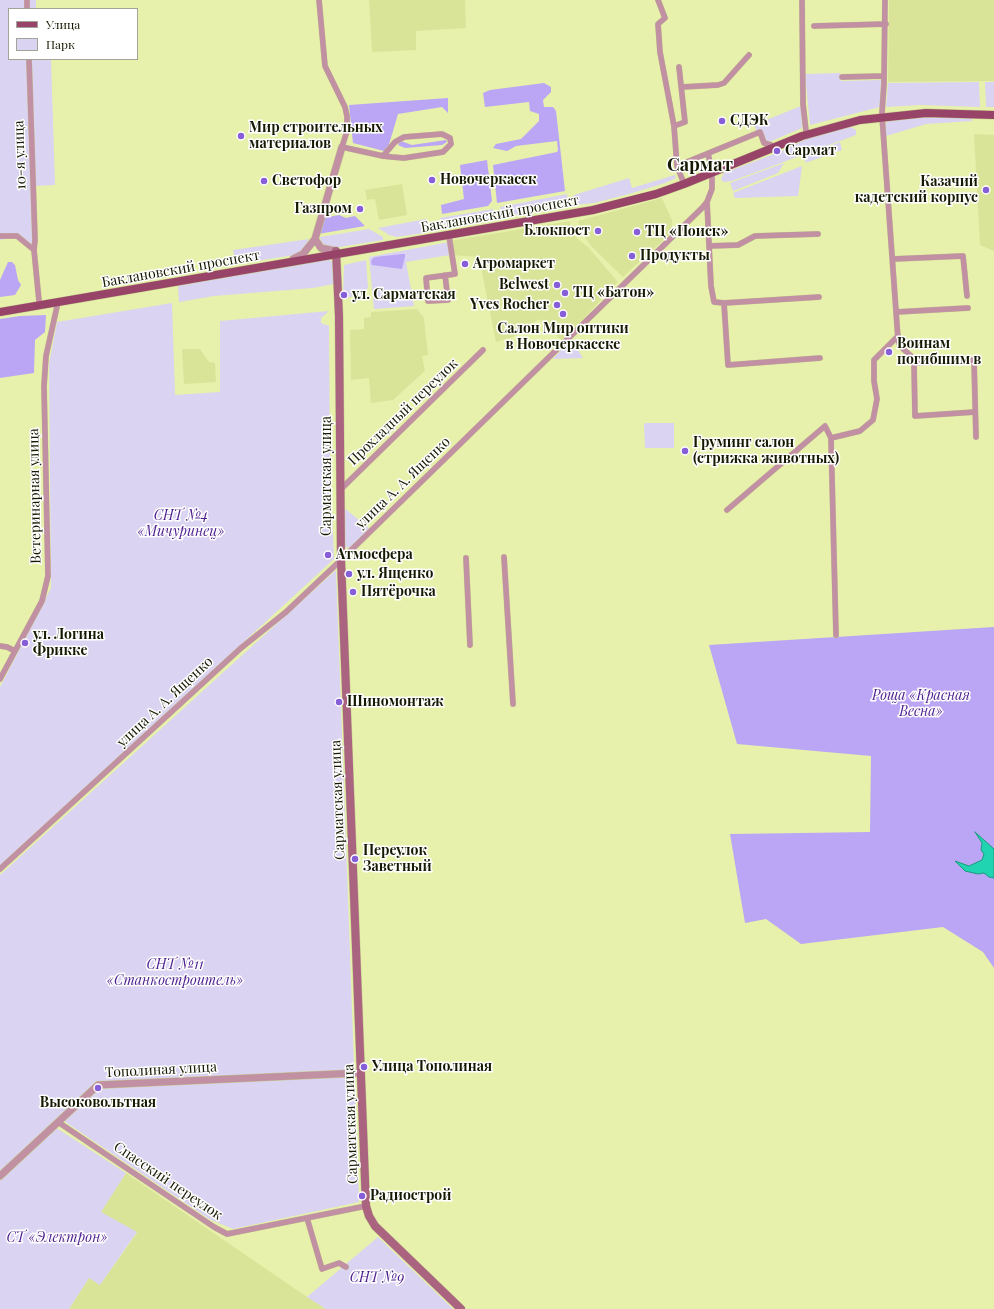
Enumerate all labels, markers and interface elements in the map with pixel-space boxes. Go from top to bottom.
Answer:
legend [8,8,138,60]
text: Улица [46,16,80,32]
text: Парк [46,36,75,52]
place label: СДЭК [730,113,769,129]
marker: СДЭК [717,116,727,126]
street label: 10-я улица [10,120,30,190]
place label: Мир строительных материалов [249,120,383,152]
marker: Мир строительных материалов [236,131,246,141]
place label: Сармат [785,143,836,159]
marker: Сармат [772,146,782,156]
district label: Сармат [667,154,733,176]
place label: Новочеркасск [440,172,537,188]
place label: Светофор [272,173,341,189]
place label: Казачий кадетский корпус [855,174,978,206]
marker: Новочеркасск [427,175,437,185]
marker: Светофор [259,176,269,186]
marker: Казачий кадетский корпус [981,185,991,195]
street label: Баклановский проспект [420,192,580,236]
place label: Газпром [295,201,352,217]
marker: Газпром [355,204,365,214]
place label: Блокпост [524,223,590,239]
place label: ТЦ «Поиск» [645,224,728,240]
marker: Блокпост [593,226,603,236]
marker: ТЦ «Поиск» [632,227,642,237]
street label: Баклановский проспект [101,247,261,291]
place label: Продукты [640,248,710,264]
marker: Продукты [627,251,637,261]
place label: Агромаркет [473,256,555,272]
marker: Агромаркет [460,259,470,269]
place label: Belwest [499,277,549,293]
marker: Belwest [552,280,562,290]
place label: ТЦ «Батон» [573,285,654,301]
place label: ул. Сарматская [352,287,456,303]
marker: ТЦ «Батон» [560,288,570,298]
marker: ул. Сарматская [339,290,349,300]
place label: Yves Rocher [470,297,549,313]
marker: Yves Rocher [552,300,562,310]
marker: Салон Мир оптики в Новочеркасске [558,309,568,319]
place label: Салон Мир оптики в Новочеркасске [497,321,629,354]
place label: Воинам погибшим в [897,336,981,368]
marker: Воинам погибшим в [884,347,894,357]
street label: Прохладный переулок [345,355,461,469]
street label: Сарматская улица [319,416,335,536]
street label: Ветеринарная улица [25,428,45,564]
street label: улица А. А. Ященко [352,434,454,532]
place label: Груминг салон (стрижка животных) [693,435,839,468]
marker: Груминг салон (стрижка животных) [680,446,690,456]
park label: СНТ №4 «Мичуринец» [138,508,224,540]
place label: Атмосфера [336,547,413,563]
marker: Атмосфера [323,550,333,560]
place label: ул. Ященко [357,566,433,582]
marker: ул. Ященко [344,569,354,579]
place label: Пятёрочка [361,584,436,600]
marker: Пятёрочка [348,587,358,597]
place label: ул. Логина Фрикке [33,627,104,660]
marker: ул. Логина Фрикке [20,638,30,648]
street label: улица А. А. Ященко [114,653,216,751]
park label: Роща «Красная Весна» [872,688,970,720]
place label: Шиномонтаж [347,694,444,710]
marker: Шиномонтаж [334,697,344,707]
street label: Сарматская улица [328,740,348,860]
place label: Переулок Заветный [363,843,432,876]
marker: Переулок Заветный [350,854,360,864]
park label: СНТ №11 «Станкостроитель» [107,957,243,990]
street label: Тополиная улица [105,1059,217,1081]
place label: Улица Тополиная [372,1059,492,1075]
marker: Улица Тополиная [359,1062,369,1072]
street label: Сарматская улица [341,1064,361,1184]
marker: Высоковольтная [93,1083,103,1093]
place label: Высоковольтная [40,1095,156,1111]
street label: Спасский переулок [110,1138,226,1224]
place label: Радиострой [370,1188,451,1204]
marker: Радиострой [357,1191,367,1201]
park label: СТ «Электрон» [6,1230,108,1246]
park label: СНТ №9 [350,1270,404,1286]

